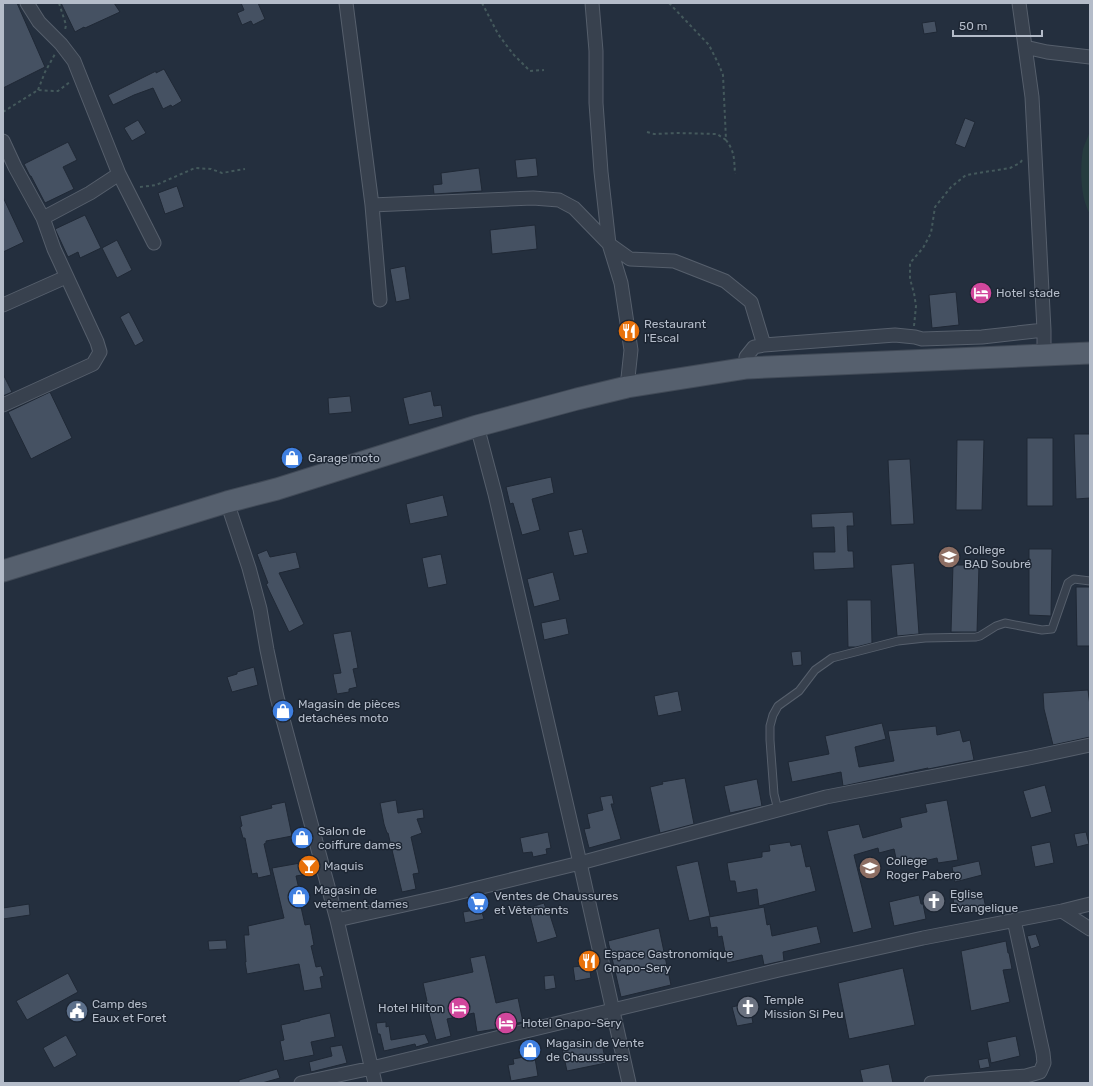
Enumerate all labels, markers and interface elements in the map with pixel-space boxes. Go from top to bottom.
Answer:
scale bar [953,12,1042,38]
text: 50 m [959,19,987,33]
hotel icon: Hotel stade [968,280,994,306]
place label: Hotel stade [996,286,1060,300]
place label: Restaurant l'Escal [644,317,706,345]
restaurant icon: Restaurant l'Escal [616,318,642,344]
shop icon: Garage moto [279,445,305,471]
place label: Garage moto [308,451,380,465]
place label: College BAD Soubré [964,543,1031,571]
school or university icon: College BAD Soubré [936,544,962,570]
place label: Magasin de pièces detachées moto [298,697,400,725]
shop icon: Magasin de pièces detachées moto [270,698,296,724]
place label: Salon de coiffure dames [318,824,401,852]
shop icon: Salon de coiffure dames [289,825,315,851]
bar icon: Maquis [296,853,322,879]
place label: College Roger Pabero [886,854,961,882]
school or university icon: College Roger Pabero [857,855,883,881]
place label: Maquis [324,859,364,873]
place label: Magasin de vetement dames [314,883,408,911]
shop icon: Magasin de vetement dames [286,884,312,910]
place label: Eglise Evangelique [950,887,1018,915]
church icon: Eglise Evangelique [921,888,947,914]
place label: Ventes de Chaussures et Vêtements [494,889,618,917]
supermarket icon: Ventes de Chaussures et Vêtements [465,890,491,916]
place label: Espace Gastronomique Gnapo-Sery [604,947,733,975]
restaurant icon: Espace Gastronomique Gnapo-Sery [576,948,602,974]
place label: Temple Mission Si Peu [764,993,844,1021]
church icon: Temple Mission Si Peu [735,994,761,1020]
hotel icon: Hotel Hilton [446,995,472,1021]
place label: Camp des Eaux et Foret [92,997,167,1025]
public building icon: Camp des Eaux et Foret [64,998,90,1024]
place label: Hotel Hilton [378,1001,444,1015]
hotel icon: Hotel Gnapo-Sery [493,1010,519,1036]
place label: Hotel Gnapo-Sery [522,1016,622,1030]
place label: Magasin de Vente de Chaussures [546,1036,644,1064]
shop icon: Magasin de Vente de Chaussures [517,1037,543,1063]

